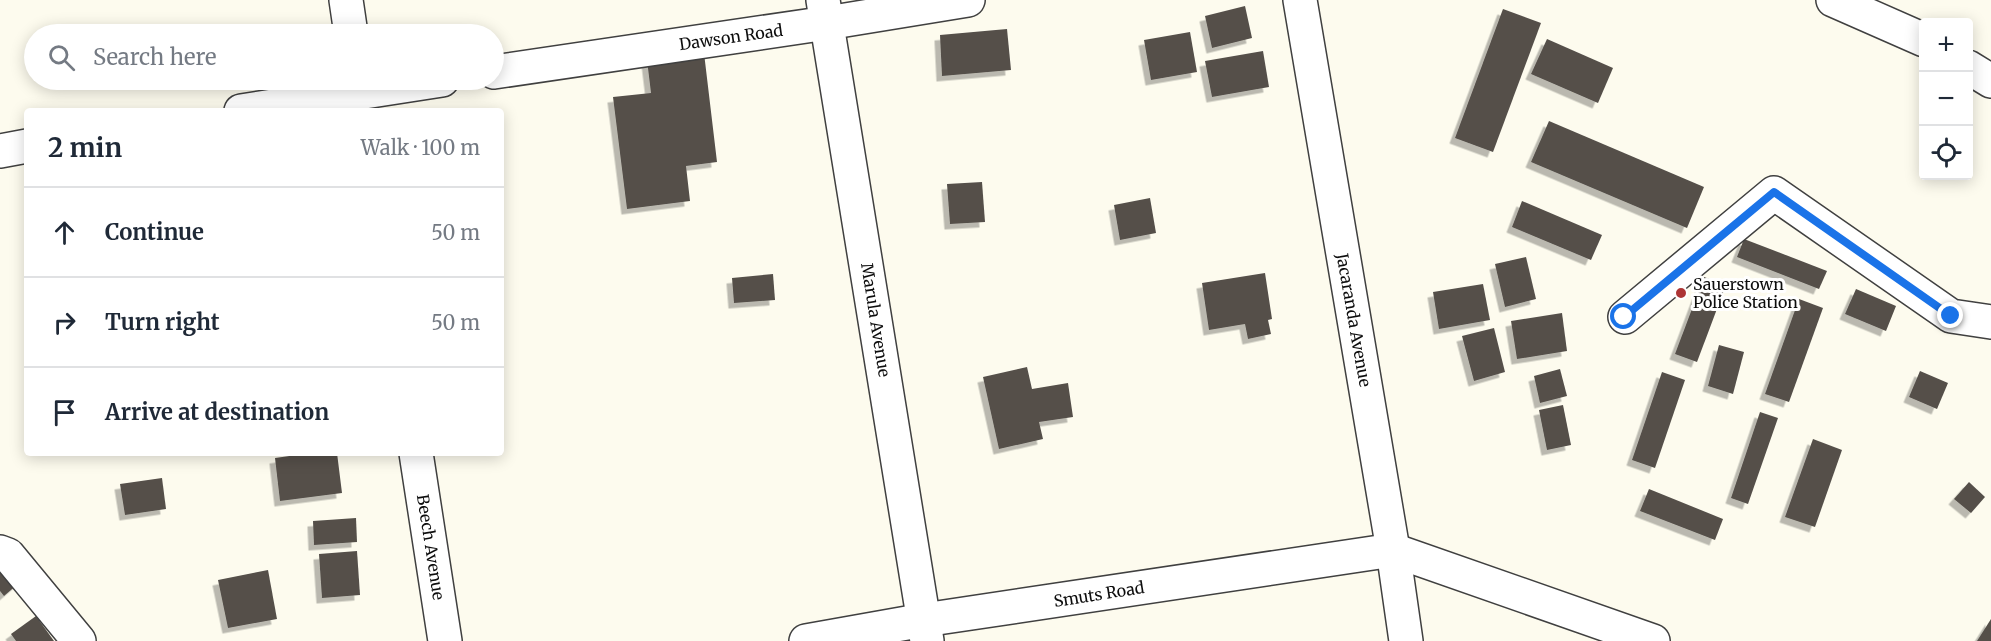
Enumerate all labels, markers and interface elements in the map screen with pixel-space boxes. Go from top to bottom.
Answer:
map controls [1919,18,1973,180]
button: + [1919,18,1973,72]
street label: Dawson Road [678,20,785,54]
search box [24,24,504,90]
icon: search [45,41,78,74]
text: Search here [93,43,216,71]
button: − [1919,72,1973,126]
button: locate [1919,126,1973,180]
text: 2 min [48,131,122,164]
text: Walk · 100 m [361,135,480,160]
icon: ahead [48,216,81,249]
text: Continue [105,218,204,246]
text: 50 m [431,220,480,245]
street label: Jacaranda Avenue [1332,251,1376,388]
street label: Marula Avenue [857,262,895,378]
place label: Sauerstown Police Station [1693,274,1798,312]
marker: Sauerstown Police Station [1674,286,1688,300]
route end [1937,302,1963,328]
route start [1610,303,1636,329]
icon: right [48,306,81,339]
text: Turn right [105,308,219,336]
text: 50 m [431,310,480,335]
icon: arrive [48,396,81,429]
text: Arrive at destination [105,398,329,426]
street label: Beech Avenue [413,493,449,601]
street label: Smuts Road [1052,577,1146,611]

